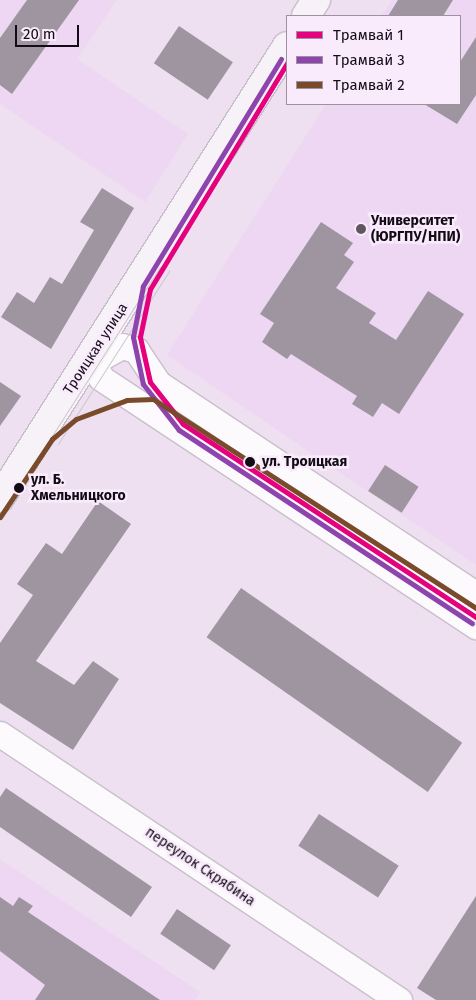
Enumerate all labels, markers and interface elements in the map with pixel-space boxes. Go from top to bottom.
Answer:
scale bar [18,15,81,47]
legend [286,15,461,105]
text: 20 m [23,25,56,43]
text: Трамвай 1 [333,26,404,44]
text: Трамвай 3 [333,51,405,69]
text: Трамвай 2 [333,76,405,94]
place label: Университет (ЮРГПУ/НПИ) [371,213,460,246]
marker: Университет (ЮРГПУ/НПИ) [355,223,367,235]
street label: Троицкая улица [60,300,132,398]
marker: ул. Троицкая [242,454,258,470]
place label: ул. Троицкая [262,454,347,470]
place label: ул. Б. Хмельницкого [31,472,126,504]
marker: ул. Б. Хмельницкого [11,480,27,496]
street label: переулок Скрябина [142,824,258,910]

